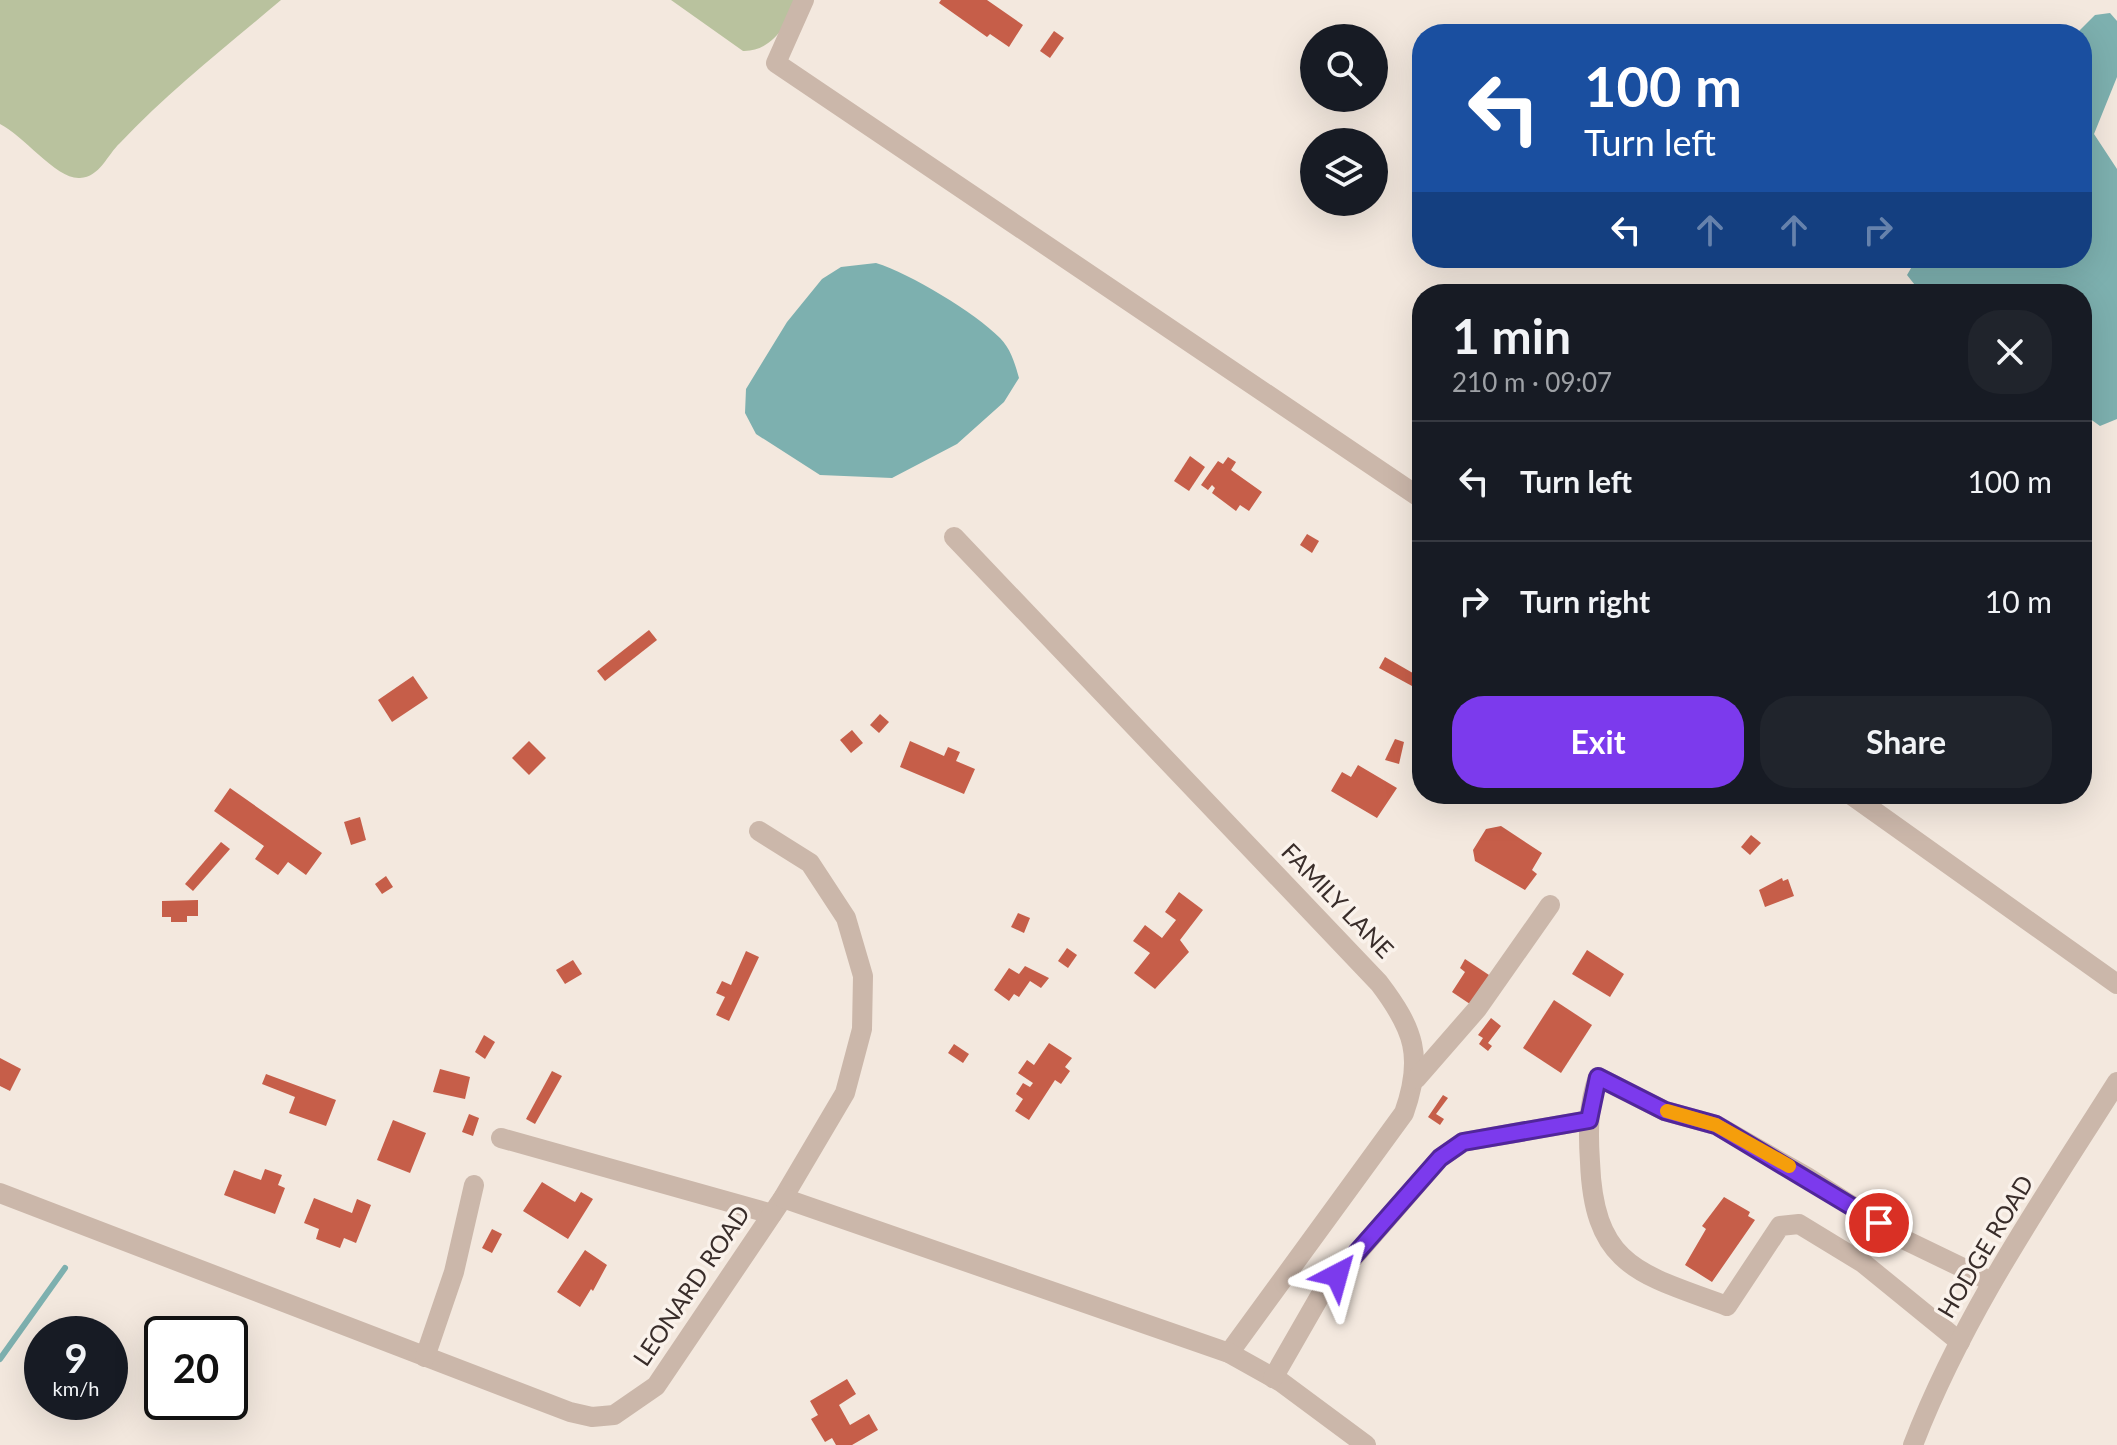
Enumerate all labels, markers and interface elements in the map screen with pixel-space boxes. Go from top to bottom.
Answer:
map controls [1300,24,1388,216]
button: search [1300,24,1388,112]
text: 100 m [1584,52,1742,119]
icon: left [1452,56,1556,160]
text: Turn left [1584,120,1716,164]
button: layers [1300,128,1388,216]
icon: left [1604,208,1648,252]
icon: ahead [1688,208,1732,252]
icon: ahead [1772,208,1816,252]
icon: right [1856,208,1900,252]
text: 1 min [1452,307,1571,364]
button: close [1968,310,2052,394]
text: 210 m · 09:07 [1452,366,1612,398]
icon: left [1452,459,1496,503]
text: Turn left [1520,463,1632,499]
text: 100 m [1967,463,2052,499]
icon: right [1452,579,1496,623]
text: Turn right [1520,583,1650,619]
text: 10 m [1985,583,2052,619]
button: Exit [1452,696,1744,788]
button: Share [1760,696,2052,788]
street label: FAMILY LANE [1276,837,1400,963]
street label: HODGE ROAD [1931,1170,2039,1323]
pin [1845,1189,1913,1257]
street label: LEONARD ROAD [626,1199,755,1371]
icon: arrive [1857,1201,1901,1245]
position arrow [1295,1233,1379,1317]
speed limit sign: 20 [144,1316,248,1420]
text: 9 [64,1334,88,1382]
text: km/h [53,1376,99,1400]

